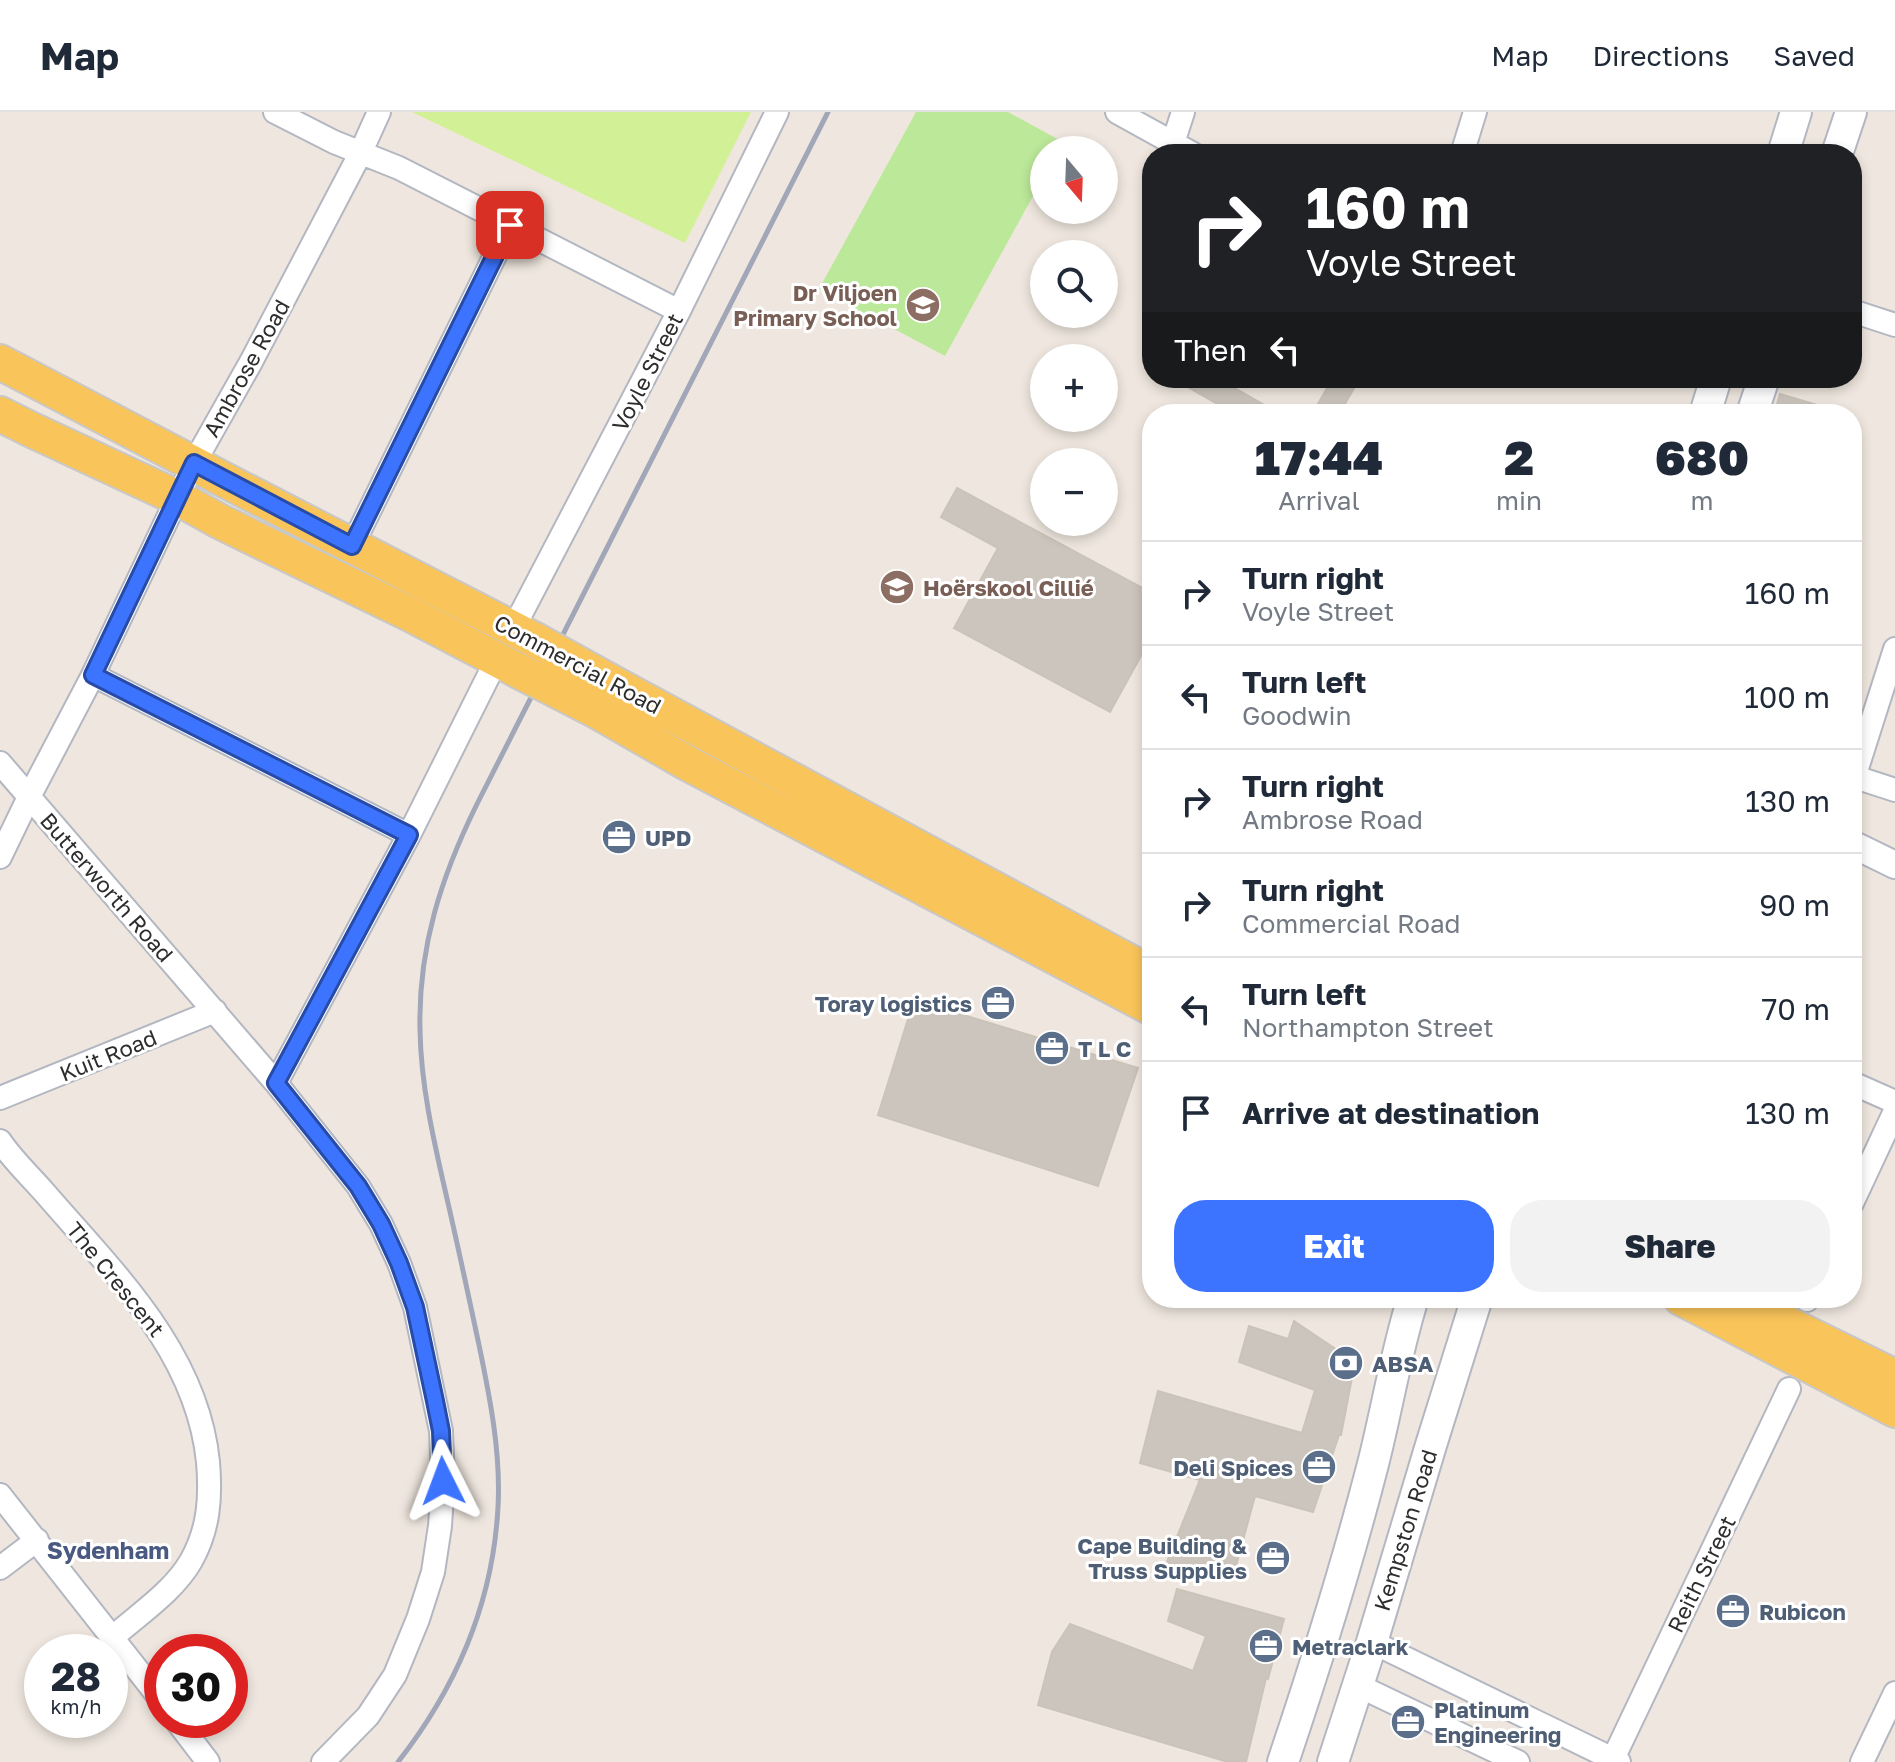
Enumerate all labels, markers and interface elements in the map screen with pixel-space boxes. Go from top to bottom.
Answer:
text: Map [40,33,119,78]
text: Map [1491,39,1548,72]
text: Directions [1592,39,1729,72]
text: Saved [1773,39,1855,72]
north arrow [1030,136,1118,224]
map controls [1030,136,1118,536]
text: 160 m [1306,173,1470,240]
icon: right [1174,176,1278,280]
pin [476,191,544,259]
icon: arrive [488,203,532,247]
button: search [1030,240,1118,328]
text: Voyle Street [1306,241,1517,284]
place label: Dr Viljoen Primary School [733,279,897,331]
school or university icon: Dr Viljoen Primary School [904,286,942,324]
street label: Ambrose Road [197,294,295,442]
street label: Voyle Street [606,309,688,435]
icon: left [1263,328,1307,372]
text: Then [1174,332,1247,368]
button: + [1030,344,1118,432]
text: 17:44 [1255,428,1383,486]
text: 2 [1504,428,1534,486]
text: 680 [1655,428,1749,486]
button: − [1030,448,1118,536]
text: Arrival [1278,485,1360,516]
text: min [1496,485,1542,516]
text: m [1690,485,1713,516]
text: Turn right [1242,560,1384,596]
school or university icon: Hoërskool Cillié [878,568,916,606]
icon: right [1174,571,1218,615]
place label: Hoërskool Cillié [923,574,1094,601]
text: 160 m [1745,575,1830,611]
text: Voyle Street [1242,596,1394,627]
street label: Commercial Road [490,609,666,719]
text: Turn left [1242,664,1367,700]
icon: left [1174,675,1218,719]
text: 100 m [1744,679,1830,715]
text: Goodwin [1242,700,1352,731]
text: Turn right [1242,768,1384,804]
icon: right [1174,779,1218,823]
text: 130 m [1745,783,1830,819]
text: Ambrose Road [1242,804,1423,835]
street label: Butterworth Road [35,807,179,967]
office icon: UPD [600,818,638,856]
place label: UPD [645,824,692,851]
text: Turn right [1242,872,1384,908]
icon: right [1174,883,1218,927]
text: 90 m [1759,887,1830,923]
text: Commercial Road [1242,908,1461,939]
text: Turn left [1242,976,1367,1012]
office icon: Toray logistics [979,984,1017,1022]
icon: left [1174,987,1218,1031]
place label: Toray logistics [815,990,972,1017]
text: 70 m [1761,991,1830,1027]
text: Northampton Street [1242,1012,1494,1043]
street label: Kuit Road [56,1023,160,1087]
office icon: T L C [1033,1029,1071,1067]
place label: T L C [1078,1035,1131,1062]
icon: arrive [1174,1091,1218,1135]
text: Arrive at destination [1242,1095,1539,1131]
text: 130 m [1745,1095,1830,1131]
button: Exit [1174,1200,1494,1292]
button: Share [1510,1200,1830,1292]
street label: The Crescent [61,1216,171,1342]
bank icon: ABSA [1327,1344,1365,1382]
place label: ABSA [1372,1350,1434,1377]
position arrow [401,1439,485,1523]
street label: Kempston Road [1368,1446,1442,1614]
office icon: Deli Spices [1300,1448,1338,1486]
place label: Deli Spices [1173,1454,1293,1481]
street label: Reith Street [1661,1511,1741,1637]
place label: Cape Building & Truss Supplies [1077,1532,1247,1584]
district label: Sydenham [47,1535,169,1564]
office icon: Cape Building & Truss Supplies [1254,1539,1292,1577]
office icon: Rubicon [1714,1592,1752,1630]
place label: Rubicon [1759,1598,1846,1625]
office icon: Metraclark [1247,1627,1285,1665]
place label: Metraclark [1292,1633,1409,1660]
speed limit sign: 30 [144,1634,248,1738]
text: 28 [51,1652,101,1700]
text: km/h [51,1694,101,1718]
place label: Platinum Engineering [1434,1696,1561,1748]
office icon: Platinum Engineering [1389,1703,1427,1741]

